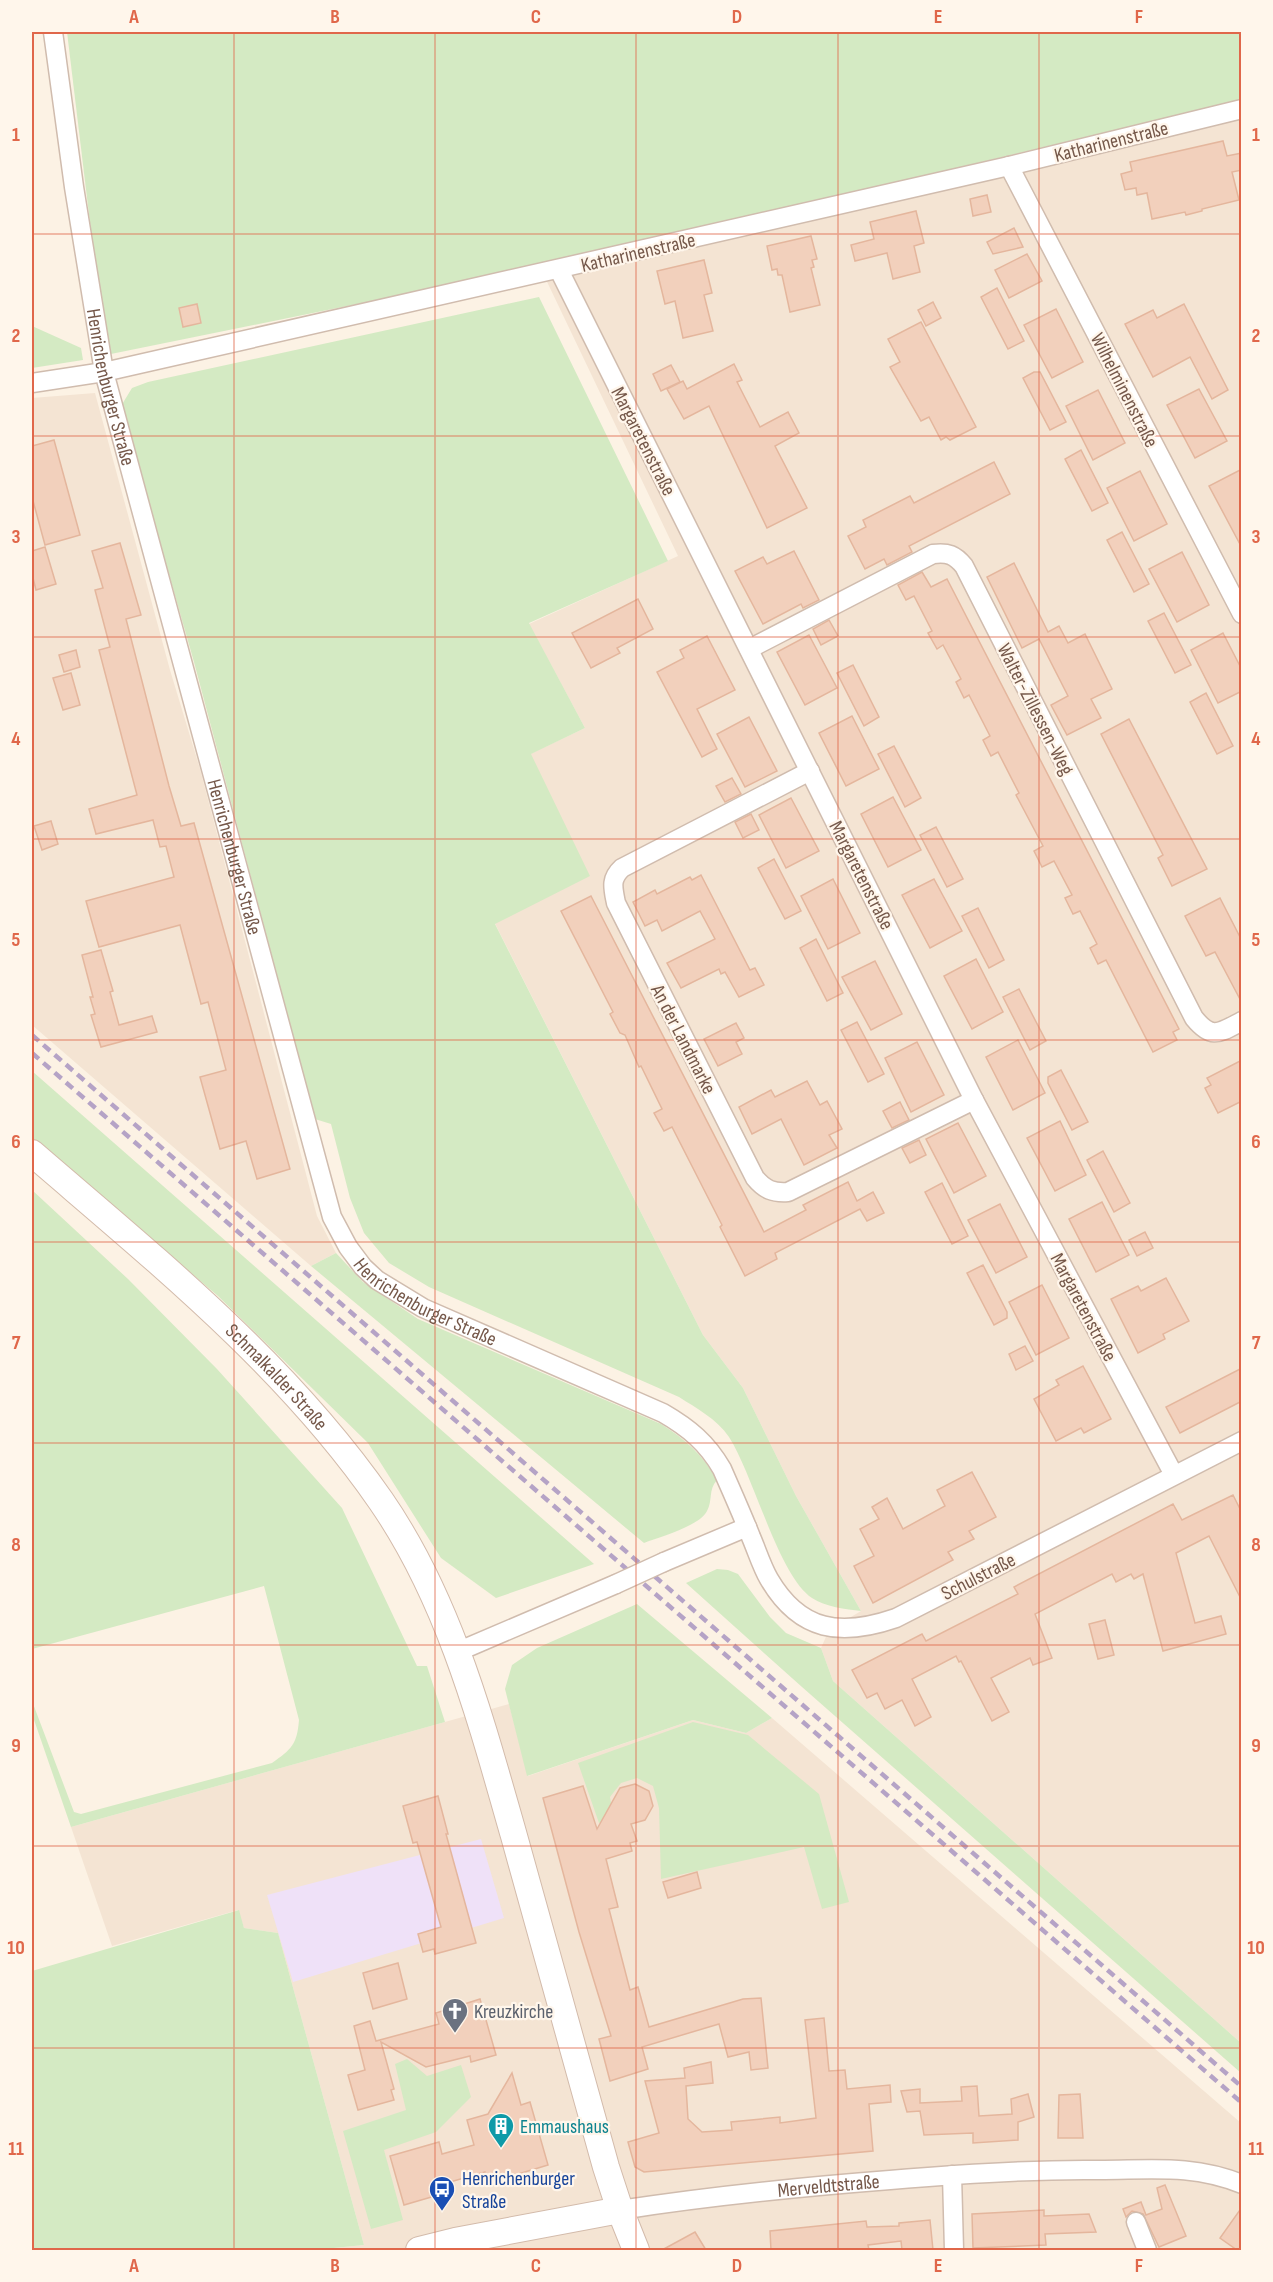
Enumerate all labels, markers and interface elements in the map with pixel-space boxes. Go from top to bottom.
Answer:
text: A [128,5,139,29]
text: B [330,5,340,29]
text: C [531,5,541,29]
text: D [732,5,742,29]
text: E [934,5,942,29]
text: F [1135,5,1143,29]
street label: Katharinenstraße [1052,116,1171,168]
text: 1 [12,123,20,147]
text: 1 [1252,123,1260,147]
street label: Katharinenstraße [579,228,698,278]
street label: Henrichenburger Straße [81,307,140,468]
text: 2 [12,324,20,348]
text: 2 [1252,324,1260,348]
street label: Wilhelminenstraße [1085,329,1163,452]
street label: Margaretenstraße [605,383,681,500]
text: 3 [12,525,21,549]
text: 3 [1252,525,1261,549]
street label: Walter-Zillessen-Weg [992,639,1079,779]
text: 4 [11,727,21,751]
text: 4 [1251,727,1261,751]
street label: Henrichenburger Straße [201,776,266,938]
street label: Margaretenstraße [823,817,899,934]
text: 5 [12,928,21,952]
text: 5 [1252,928,1261,952]
street label: An der Landmarke [645,980,721,1098]
text: 6 [11,1130,21,1154]
text: 6 [1251,1130,1261,1154]
street label: Margaretenstraße [1045,1249,1122,1366]
street label: Henrichenburger Straße [348,1254,500,1352]
street label: Schmalkalder Straße [220,1319,332,1436]
text: 7 [12,1331,21,1355]
text: 7 [1252,1331,1261,1355]
text: 8 [11,1533,21,1557]
text: 8 [1251,1533,1261,1557]
street label: Schulstraße [937,1548,1020,1606]
text: 9 [11,1734,21,1758]
text: 9 [1251,1734,1261,1758]
text: 10 [7,1936,25,1960]
text: 10 [1247,1936,1265,1960]
church icon: Kreuzkirche [440,1996,470,2034]
place label: Kreuzkirche [474,2000,553,2024]
building icon: Emmaushaus [486,2111,516,2149]
place label: Emmaushaus [520,2115,609,2139]
text: 11 [8,2137,24,2161]
text: 11 [1248,2137,1264,2161]
place label: Henrichenburger Straße [462,2167,575,2214]
street label: Merveldtstraße [776,2170,881,2203]
bus stop icon: Henrichenburger Straße [427,2174,457,2212]
text: A [128,2254,139,2278]
text: B [330,2254,340,2278]
text: C [531,2254,541,2278]
text: D [732,2254,742,2278]
text: E [934,2254,942,2278]
text: F [1135,2254,1143,2278]

